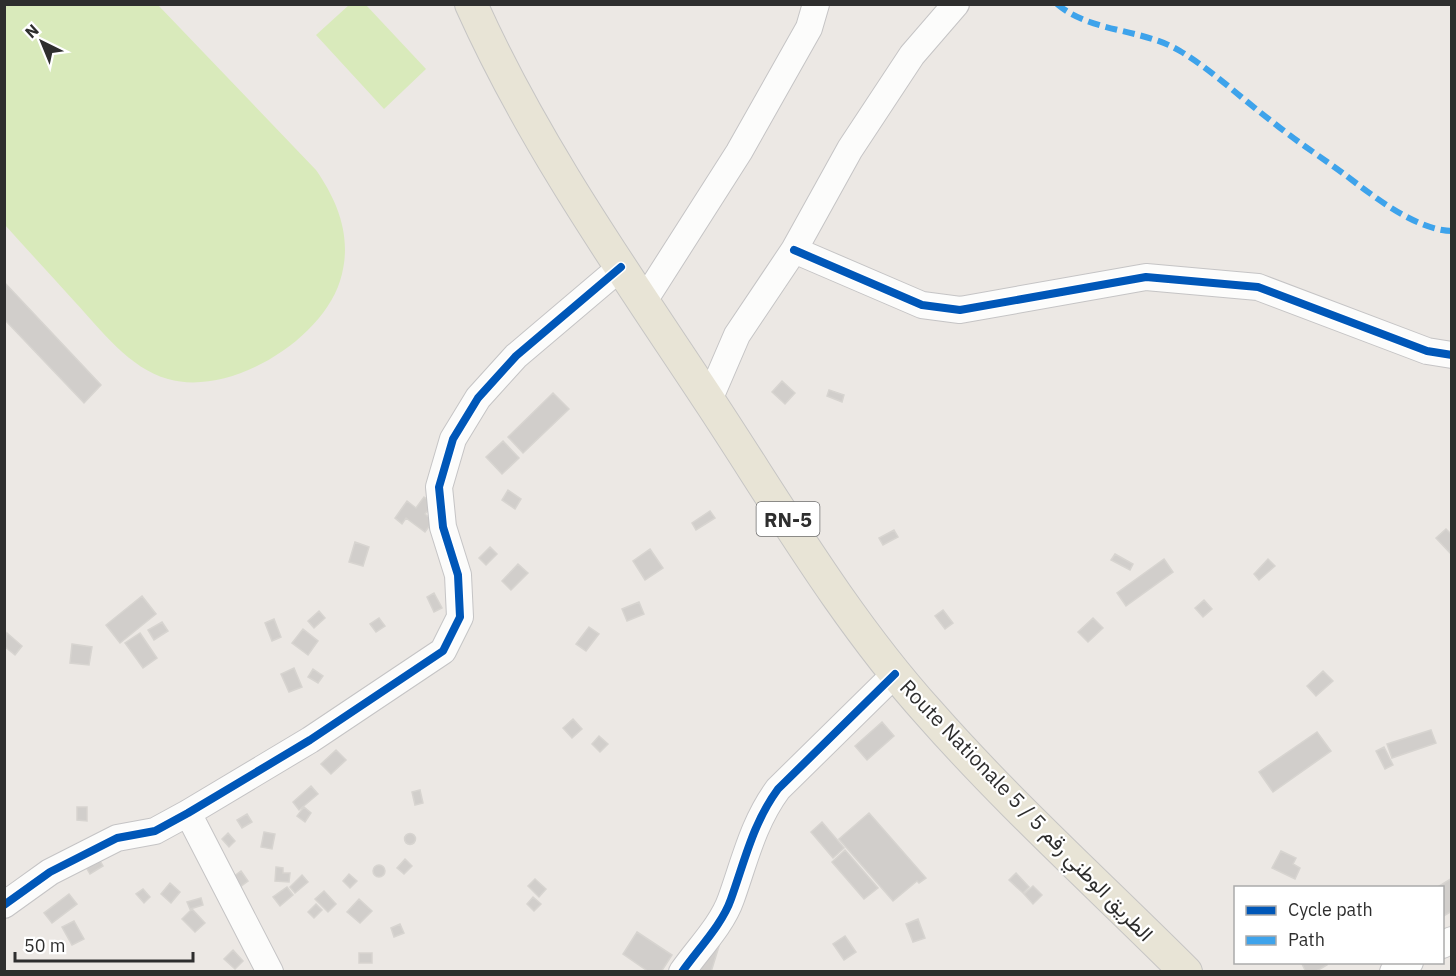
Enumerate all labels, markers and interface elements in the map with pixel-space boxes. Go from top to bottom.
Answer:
north arrow [12,12,72,72]
text: N [21,20,43,42]
road number: RN-5 [756,502,820,536]
street label: Route Nationale 5 / الطريق الوطني رقم 5 [891,673,1160,950]
legend [1234,886,1444,964]
text: Cycle path [1288,898,1373,921]
scale bar [15,925,194,963]
text: Path [1288,928,1325,951]
text: 50 m [24,934,66,957]

